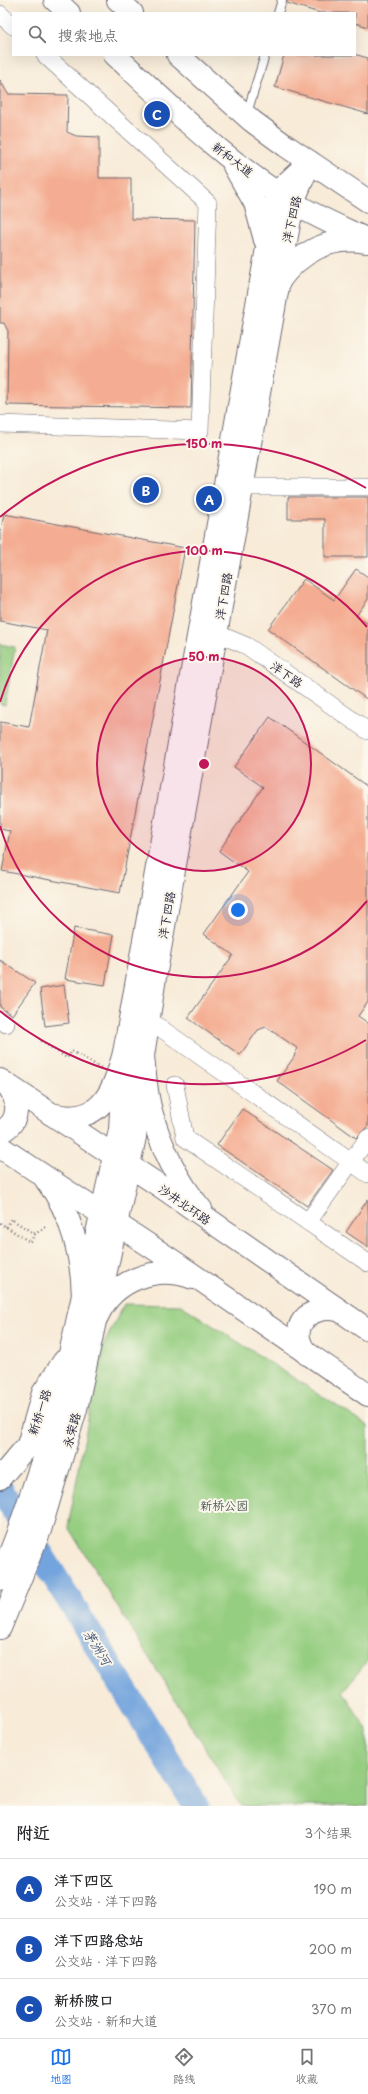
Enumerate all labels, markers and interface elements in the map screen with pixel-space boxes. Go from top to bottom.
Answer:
search box [12,12,356,56]
icon: search [26,23,48,45]
text: 搜索地点 [58,23,118,46]
pin: C [144,99,170,129]
street label: 新和大道 [209,137,257,181]
street label: 洋下四路 [277,194,305,244]
text: 150 m [186,434,222,452]
pin: B [133,475,159,505]
pin: A [196,484,222,514]
text: 100 m [185,541,223,559]
street label: 洋下四路 [210,571,236,621]
text: 50 m [188,647,220,665]
street label: 洋下路 [267,656,307,692]
centre of rings [197,757,211,771]
street label: 洋下四路 [153,890,179,940]
your location [228,900,248,920]
street label: 沙井北环路 [155,1179,215,1229]
street label: 新桥一路 [23,1386,55,1438]
street label: 永荣路 [58,1410,84,1450]
park label: 新桥公园 [200,1496,248,1514]
water label: 茅洲河 [80,1625,117,1670]
text: 附近 [16,1819,50,1845]
text: 3个结果 [304,1823,352,1842]
text: 洋下四区 [54,1868,114,1891]
text: A [24,1879,34,1898]
text: 190 m [313,1879,352,1898]
text: 公交站 · 洋下四路 [54,1891,157,1910]
text: 洋下四路总站 [54,1928,144,1951]
text: B [25,1939,33,1958]
text: 200 m [309,1939,352,1958]
text: 公交站 · 洋下四路 [54,1951,157,1970]
text: 新桥陂口 [54,1988,114,2011]
text: C [24,1999,34,2018]
text: 370 m [311,1999,352,2018]
text: 公交站 · 新和大道 [54,2011,157,2030]
tab: 地图 [50,2046,72,2087]
tab: 路线 [173,2046,195,2087]
tab: 收藏 [296,2046,318,2087]

